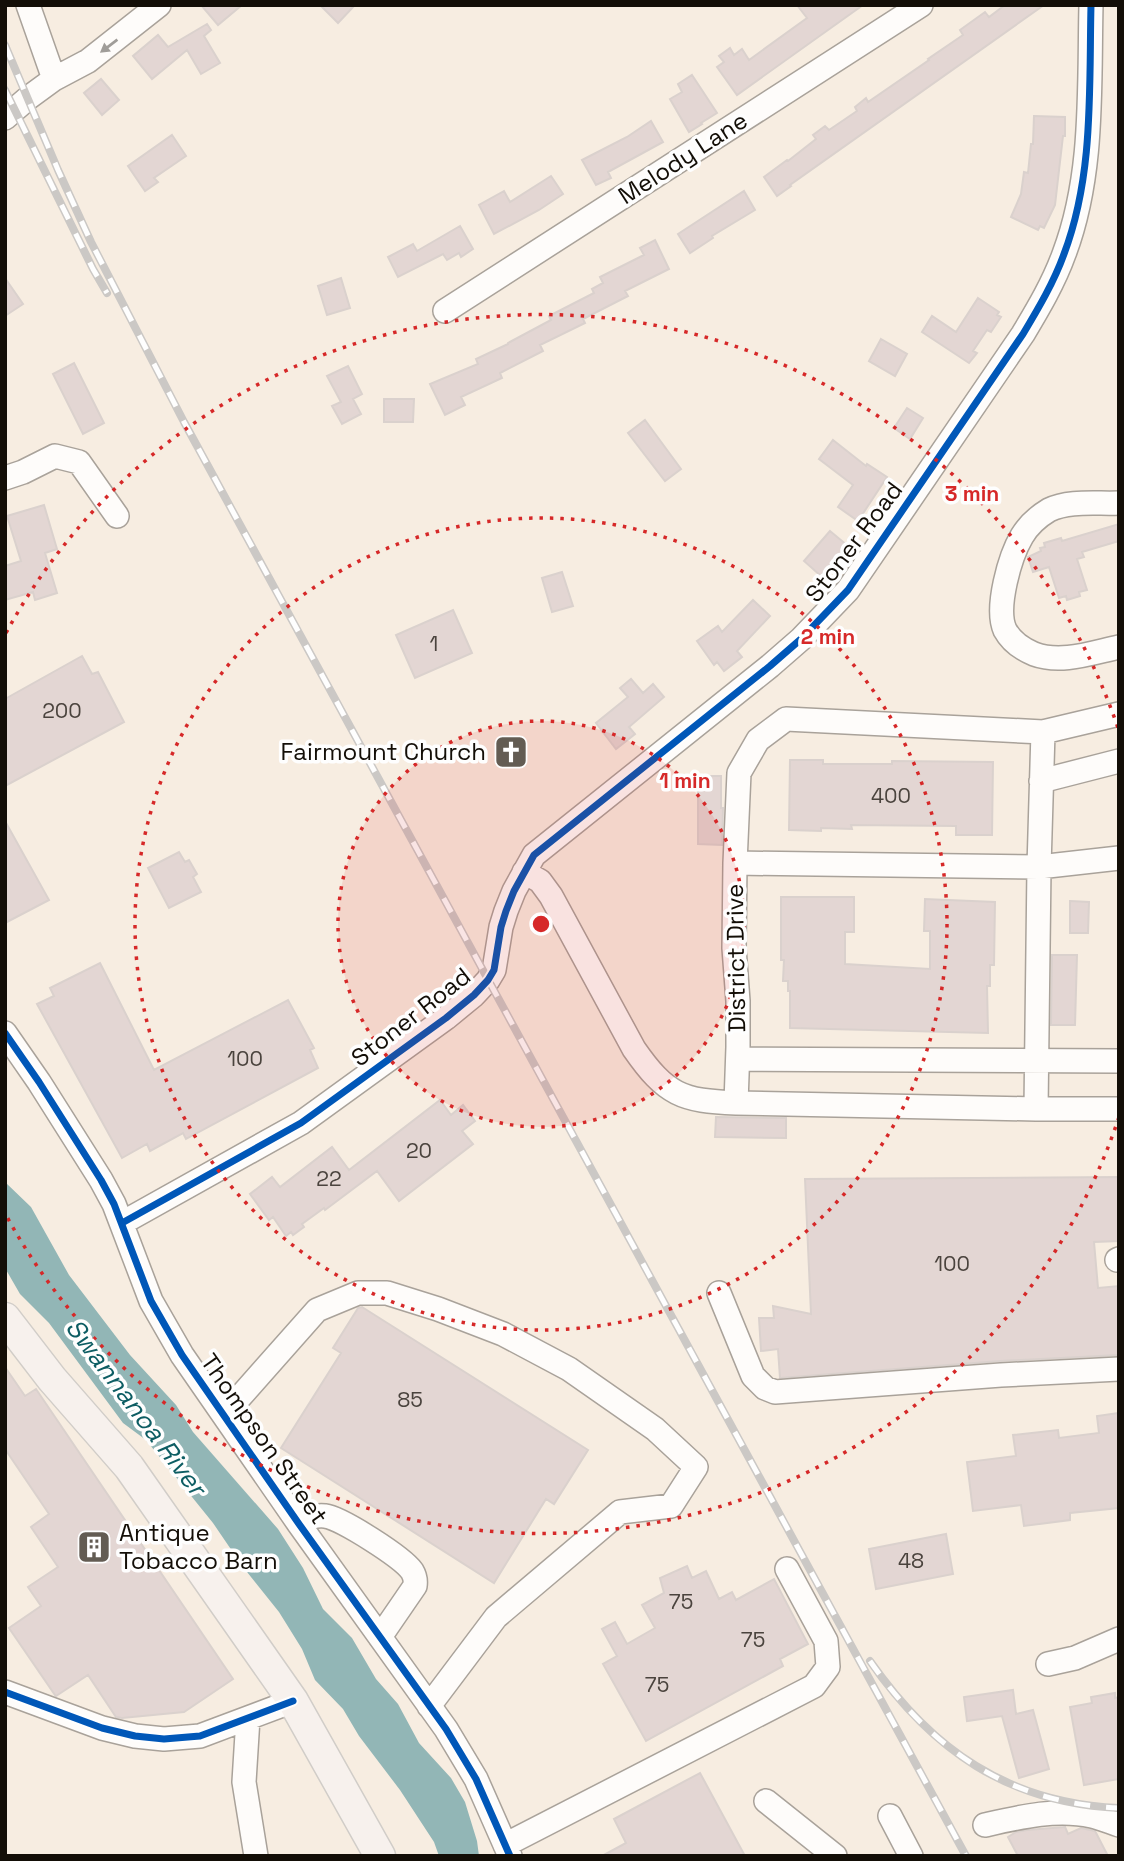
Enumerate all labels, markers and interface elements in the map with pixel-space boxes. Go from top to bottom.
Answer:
one-way arrow [100,38,118,52]
street label: Melody Lane [612,104,753,211]
street label: Stoner Road [798,475,909,608]
text: 3 min [945,480,999,507]
text: 2 min [801,623,855,650]
house number: 1 [430,630,438,657]
house number: 200 [42,697,82,724]
church icon: Fairmount Church [492,733,530,771]
place label: Fairmount Church [280,736,486,767]
text: 1 min [659,767,711,794]
house number: 400 [871,782,911,809]
street label: District Drive [719,883,752,1033]
centre of rings [529,912,553,936]
street label: Stoner Road [345,960,477,1073]
house number: 100 [227,1045,263,1072]
house number: 20 [406,1137,432,1164]
house number: 22 [316,1165,342,1192]
house number: 100 [934,1250,970,1277]
water label: Swannanoa River [58,1312,216,1505]
street label: Thompson Street [194,1347,335,1530]
house number: 85 [397,1386,423,1413]
place label: Antique Tobacco Barn [119,1517,278,1576]
building icon: Antique Tobacco Barn [75,1528,113,1566]
house number: 48 [898,1547,924,1574]
house number: 75 [669,1588,693,1615]
house number: 75 [741,1626,765,1653]
house number: 75 [645,1671,669,1698]

